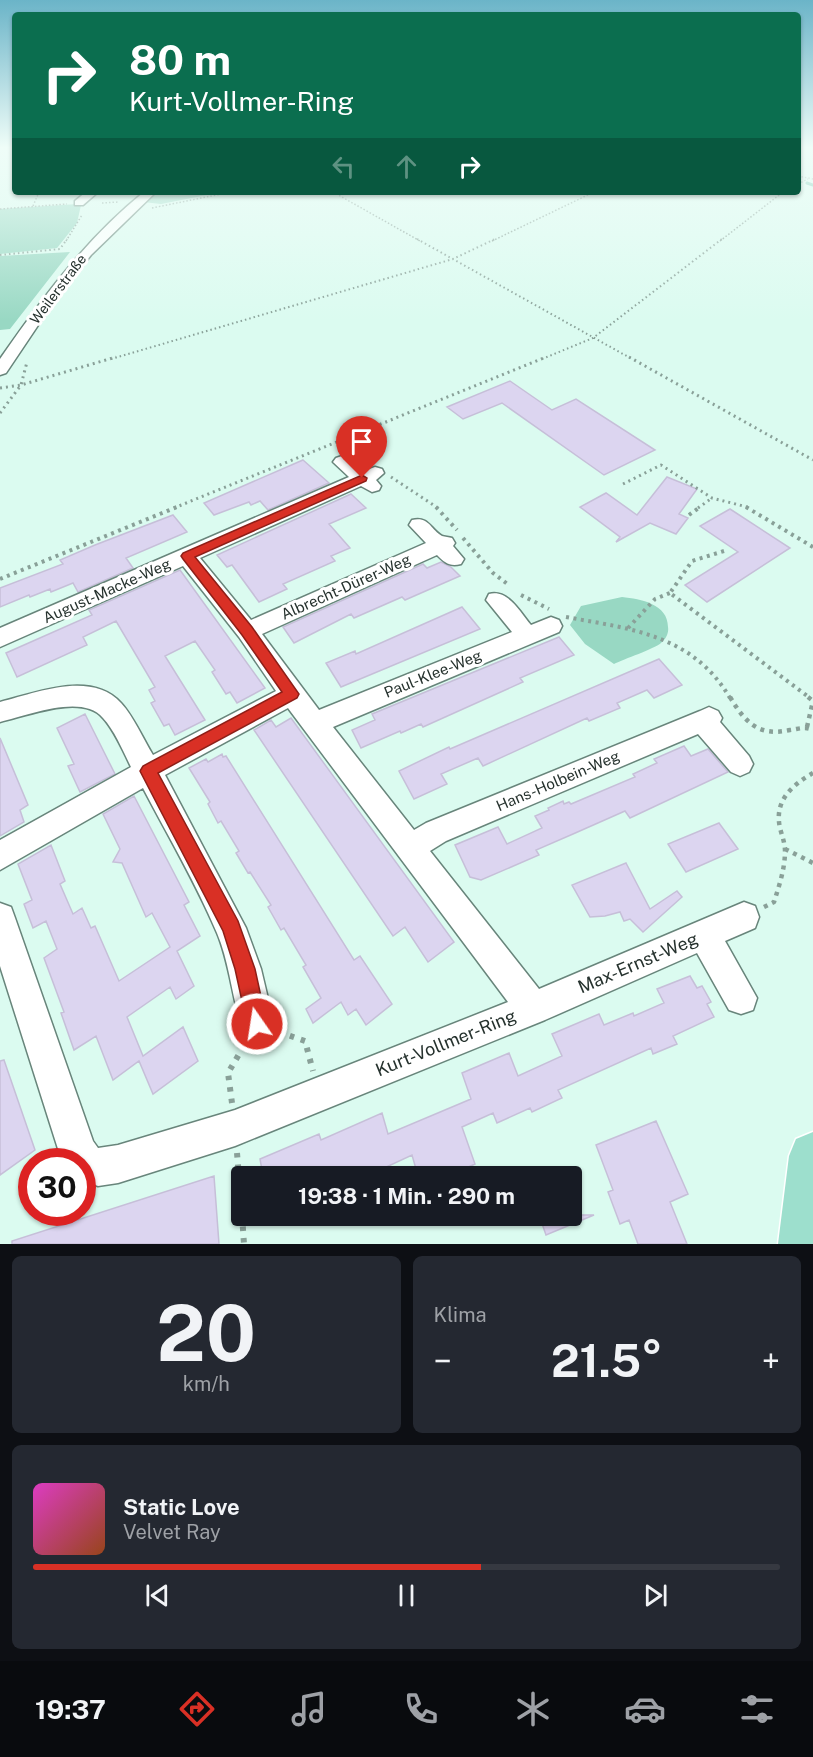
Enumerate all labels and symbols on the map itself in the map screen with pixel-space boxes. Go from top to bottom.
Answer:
street label: Weilerstraße [27,251,89,327]
pin [336,416,387,478]
street label: Albrecht-Dürer-Weg [278,550,413,623]
street label: August-Macke-Weg [40,555,173,626]
street label: Paul-Klee-Weg [381,646,484,701]
street label: Hans-Holbein-Weg [494,747,622,814]
street label: Max-Ernst-Weg [574,928,701,997]
position arrow [225,992,289,1056]
street label: Kurt-Vollmer-Ring [372,1005,519,1080]
speed limit sign: 30 [18,1148,96,1226]

